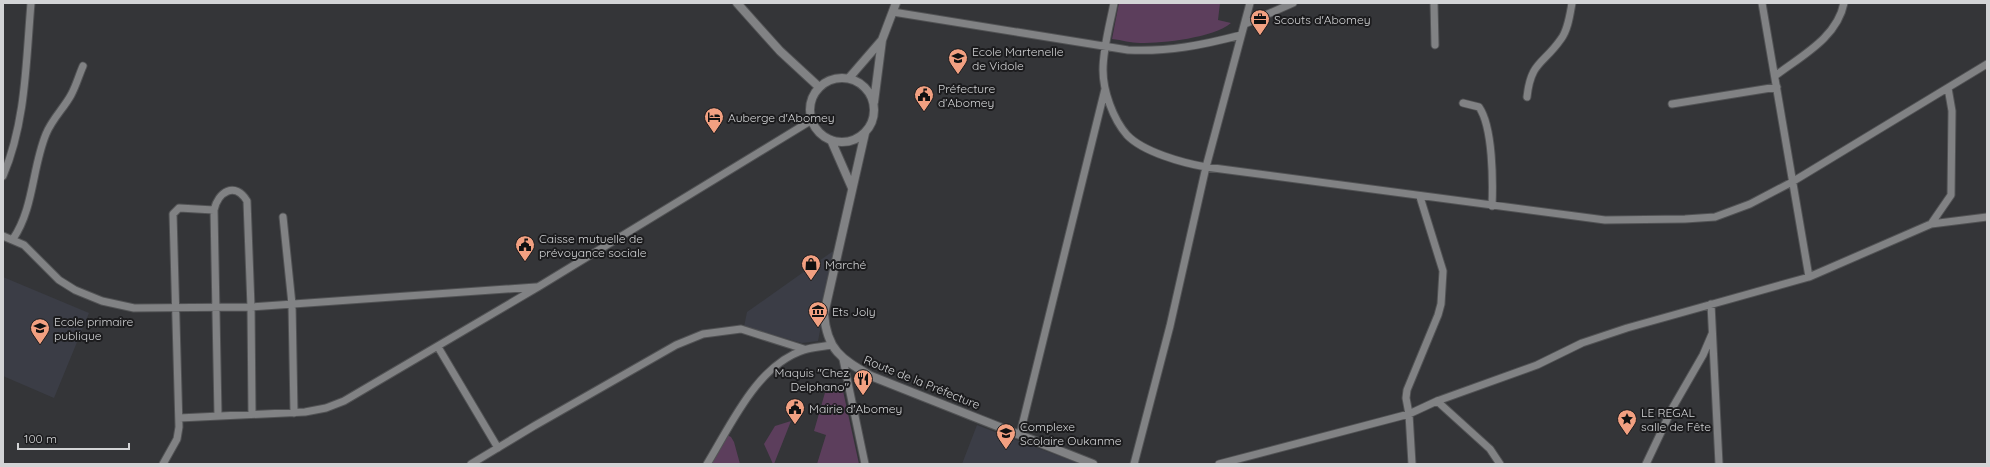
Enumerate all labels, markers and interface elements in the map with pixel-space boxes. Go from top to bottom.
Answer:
office icon: Scouts d'Abomey [1249,8,1271,36]
place label: Scouts d'Abomey [1274,12,1371,27]
place label: Ecole Martenelle de Vidole [972,44,1064,73]
school or university icon: Ecole Martenelle de Vidole [947,47,969,75]
place label: Préfecture d’Abomey [938,81,995,110]
public building icon: Préfecture d’Abomey [913,84,935,112]
hotel icon: Auberge d'Abomey [703,106,725,134]
place label: Auberge d'Abomey [728,110,835,125]
place label: Caisse mutuelle de prévoyance sociale [539,231,647,260]
public building icon: Caisse mutuelle de prévoyance sociale [514,234,536,262]
shop icon: Marché [800,253,822,281]
place label: Marché [825,257,867,272]
museum icon: Ets Joly [807,300,829,328]
place label: Ets Joly [832,304,876,319]
place label: Ecole primaire publique [54,314,134,343]
school or university icon: Ecole primaire publique [29,317,51,345]
street label: Route de la Préfecture [862,352,982,412]
place label: Maquis "Chez Delphano" [774,365,849,394]
restaurant icon: Maquis "Chez Delphano" [852,368,874,396]
public building icon: Mairie d'Abomey [784,397,806,425]
place label: Mairie d'Abomey [809,401,902,416]
place label: LE REGAL salle de Fête [1641,405,1711,434]
place icon: LE REGAL salle de Fête [1616,408,1638,436]
place label: Complexe Scolaire Oukanme [1020,419,1122,448]
school or university icon: Complexe Scolaire Oukanme [995,422,1017,450]
scale bar [18,425,129,451]
text: 100 m [24,431,57,446]

